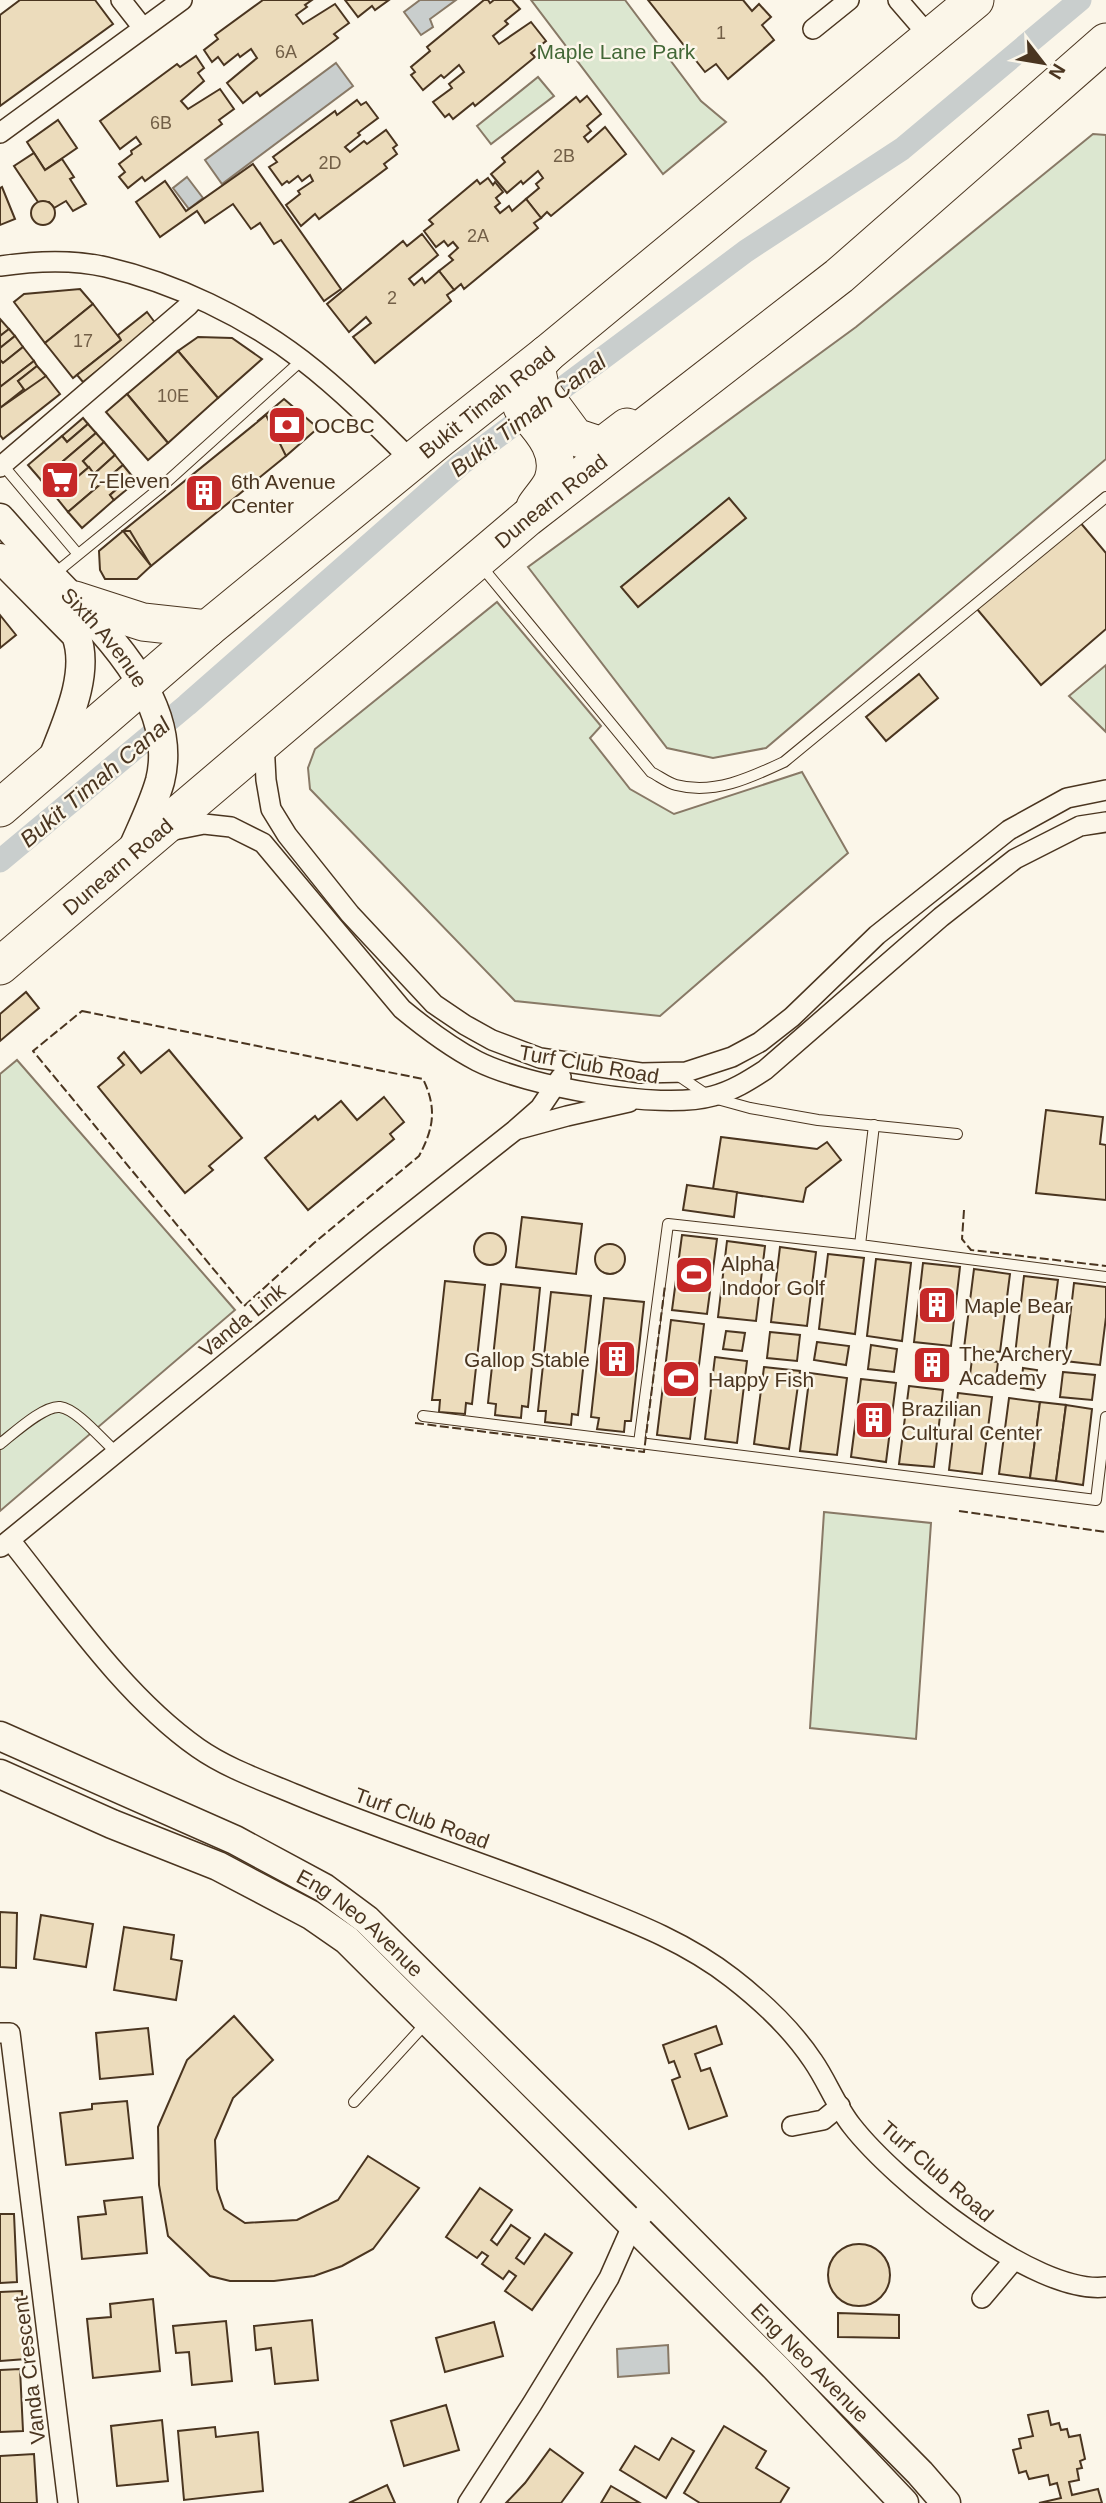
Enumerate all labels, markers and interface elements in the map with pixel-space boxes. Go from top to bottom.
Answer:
house number: 1 [716,23,726,43]
north arrow [1008,28,1078,98]
park label: Maple Lane Park [537,40,696,63]
house number: 6A [275,42,297,62]
text: N [1045,60,1070,83]
house number: 6B [150,113,172,133]
house number: 2B [553,146,575,166]
house number: 2D [318,153,342,173]
house number: 2A [467,226,489,246]
house number: 2 [387,288,397,308]
house number: 17 [73,331,93,351]
street label: Bukit Timah Road [415,341,559,462]
water label: Bukit Timah Canal [445,348,611,482]
house number: 10E [157,386,189,406]
bank icon: OCBC [266,404,308,446]
place label: OCBC [314,414,375,437]
street label: Dunearn Road [490,449,611,552]
supermarket icon: 7-Eleven [39,459,81,501]
place label: 7-Eleven [87,469,170,492]
place label: 6th Avenue Center [231,470,336,517]
building icon: 6th Avenue Center [183,472,225,514]
street label: Sixth Avenue [57,583,153,691]
water label: Bukit Timah Canal [15,711,176,852]
street label: Dunearn Road [58,813,177,919]
street label: Turf Club Road [517,1040,661,1088]
place label: Alpha Indoor Golf [721,1252,825,1299]
sports icon: Alpha Indoor Golf [673,1254,715,1296]
street label: Vanda Link [195,1278,290,1362]
building icon: Maple Bear [916,1284,958,1326]
place label: Maple Bear [964,1294,1071,1317]
building icon: Gallop Stable [596,1338,638,1380]
place label: The Archery Academy [959,1342,1073,1389]
building icon: The Archery Academy [911,1344,953,1386]
place label: Gallop Stable [464,1348,590,1371]
sports icon: Happy Fish [660,1358,702,1400]
place label: Happy Fish [708,1368,814,1391]
place label: Brazilian Cultural Center [901,1397,1042,1444]
building icon: Brazilian Cultural Center [853,1399,895,1441]
street label: Turf Club Road [352,1783,492,1853]
street label: Eng Neo Avenue [293,1864,428,1981]
street label: Turf Club Road [876,2116,998,2226]
street label: Vanda Crescent [8,2294,49,2445]
street label: Eng Neo Avenue [747,2298,874,2426]

